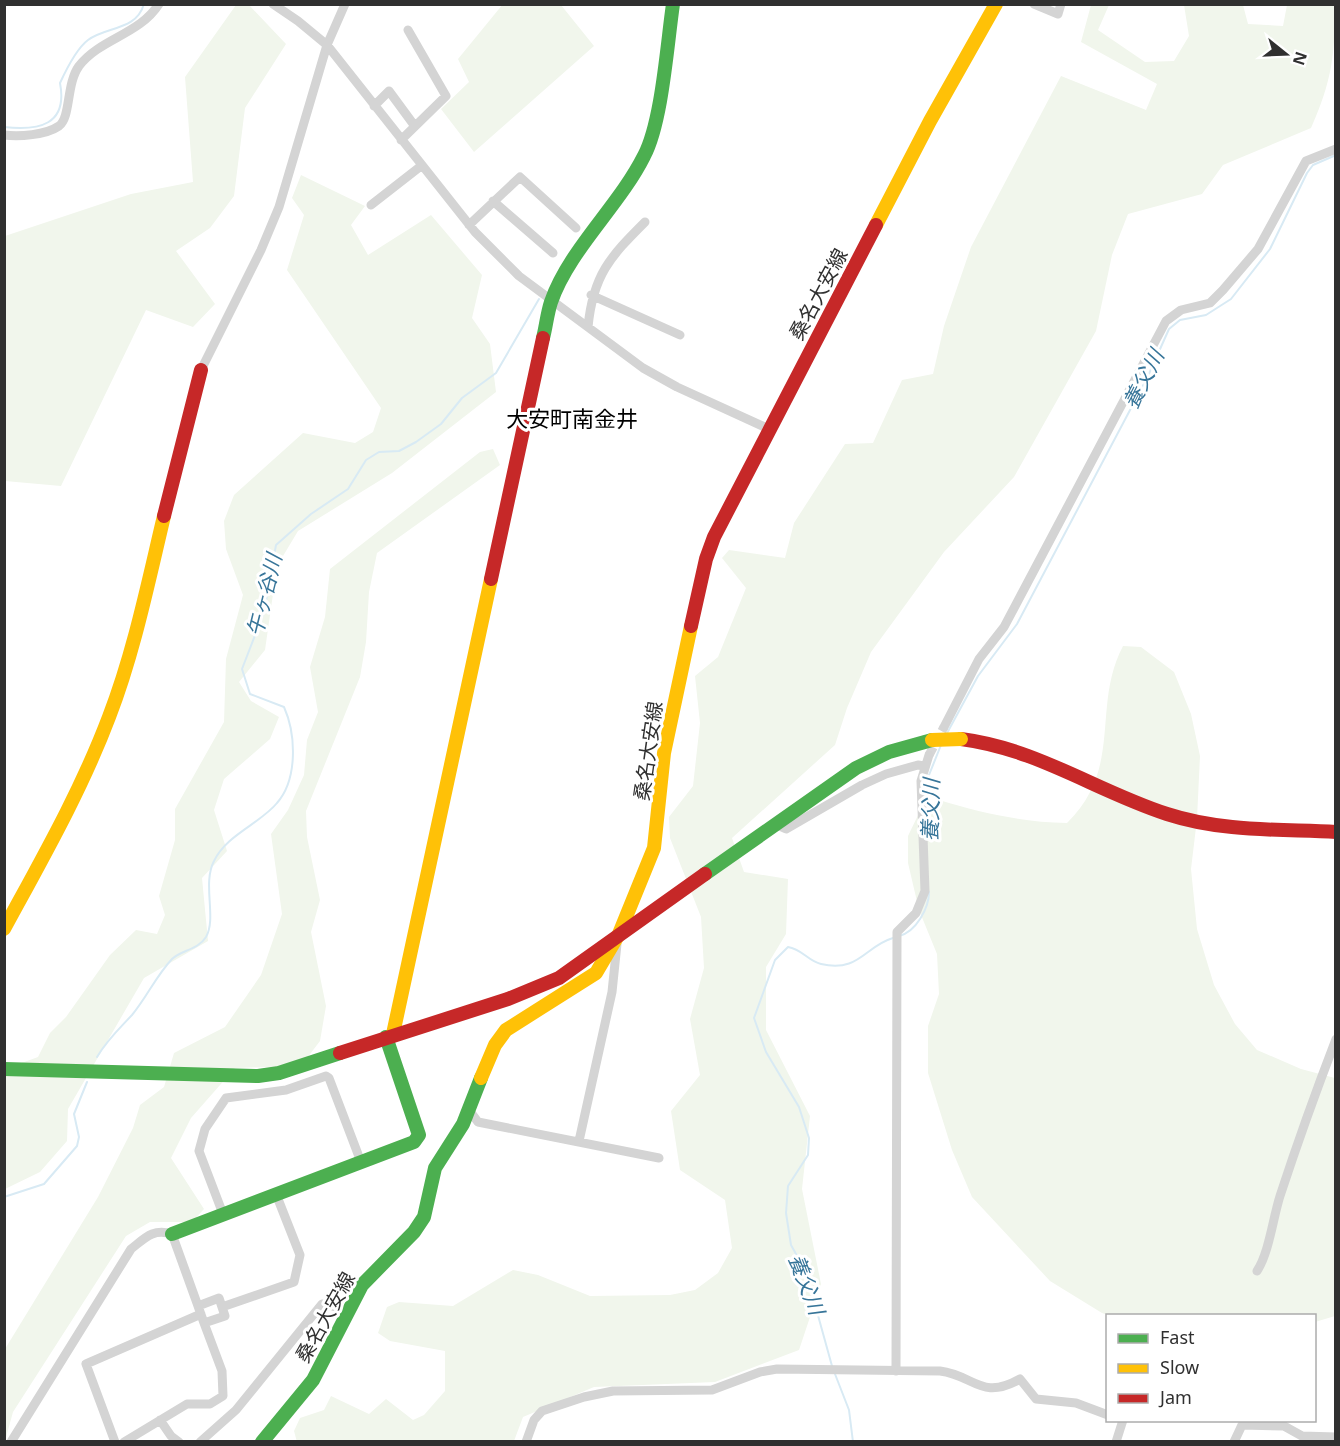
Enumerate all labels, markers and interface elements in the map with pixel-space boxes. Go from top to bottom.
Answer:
north arrow [1256,24,1316,84]
text: N [1288,49,1313,68]
street label: 桑名大安線 [783,244,853,344]
water label: 養父川 [1116,343,1171,413]
district label: 大安町南金井 [506,403,638,433]
water label: 午ヶ谷川 [240,549,288,639]
street label: 桑名大安線 [628,700,668,802]
water label: 養父川 [915,776,945,842]
water label: 養父川 [783,1250,832,1320]
street label: 桑名大安線 [289,1267,361,1367]
legend [1106,1314,1316,1422]
text: Fast [1160,1325,1195,1349]
text: Slow [1160,1355,1199,1379]
text: Jam [1158,1385,1192,1409]

